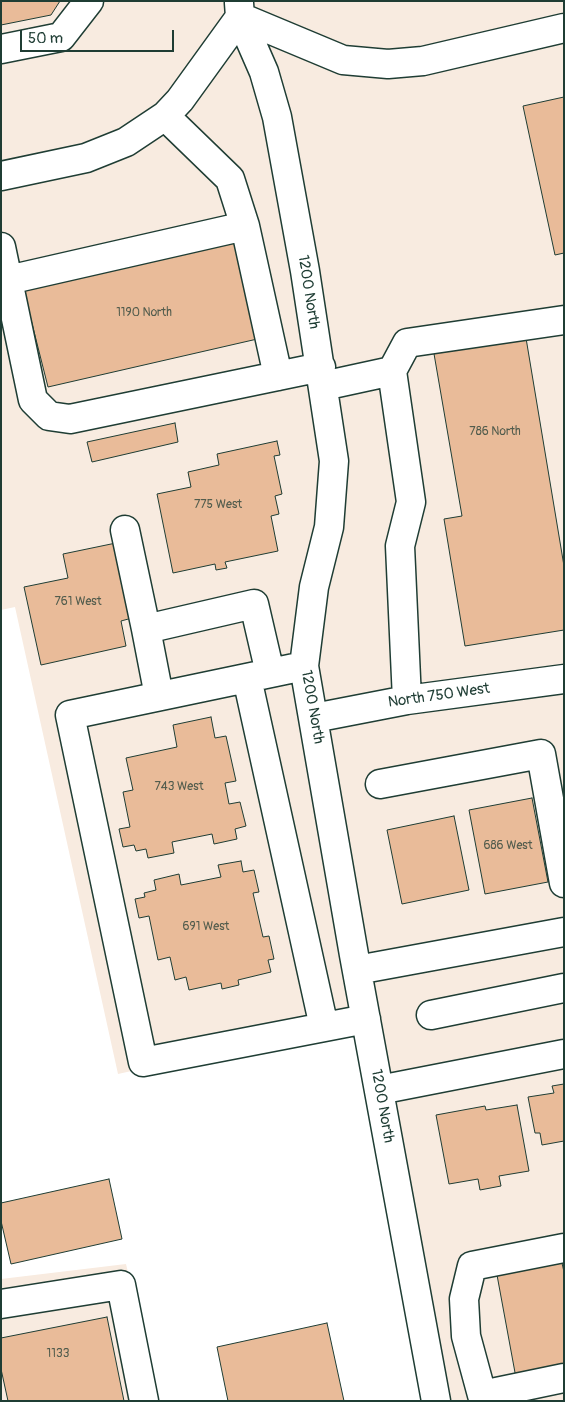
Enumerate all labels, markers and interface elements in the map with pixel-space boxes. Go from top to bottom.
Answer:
scale bar [22,20,176,52]
text: 50 m [28,29,63,48]
street label: 1200 North [293,254,323,330]
house number: 1190 North [116,306,172,320]
house number: 786 North [469,425,521,439]
house number: 775 West [194,498,242,512]
house number: 761 West [55,595,101,609]
street label: 1200 North [297,669,327,745]
street label: North 750 West [387,680,491,712]
house number: 743 West [155,780,203,794]
house number: 686 West [484,839,532,853]
house number: 691 West [183,920,229,934]
street label: 1200 North [367,1068,397,1144]
house number: 1133 [47,1347,69,1361]

